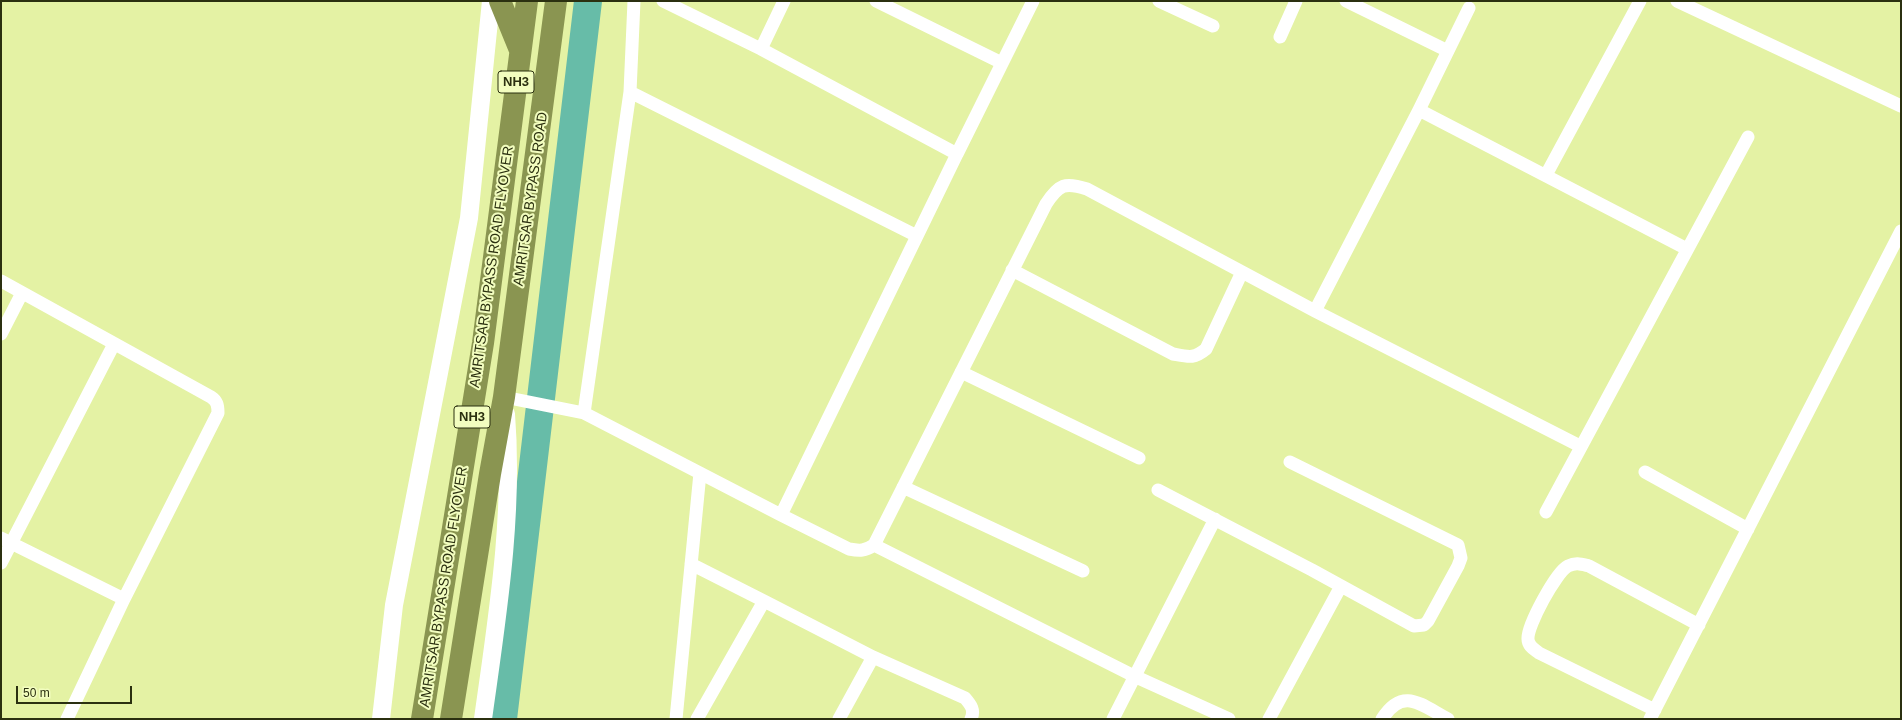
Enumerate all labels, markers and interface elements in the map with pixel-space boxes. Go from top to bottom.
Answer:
road number: NH3 [498,71,534,93]
street label: AMRITSAR BYPASS ROAD [510,111,552,287]
street label: AMRITSAR BYPASS ROAD FLYOVER [467,145,517,389]
road number: NH3 [454,406,490,428]
street label: AMRITSAR BYPASS ROAD FLYOVER [417,465,471,709]
scale bar [18,678,134,704]
text: 50 m [23,686,50,700]

